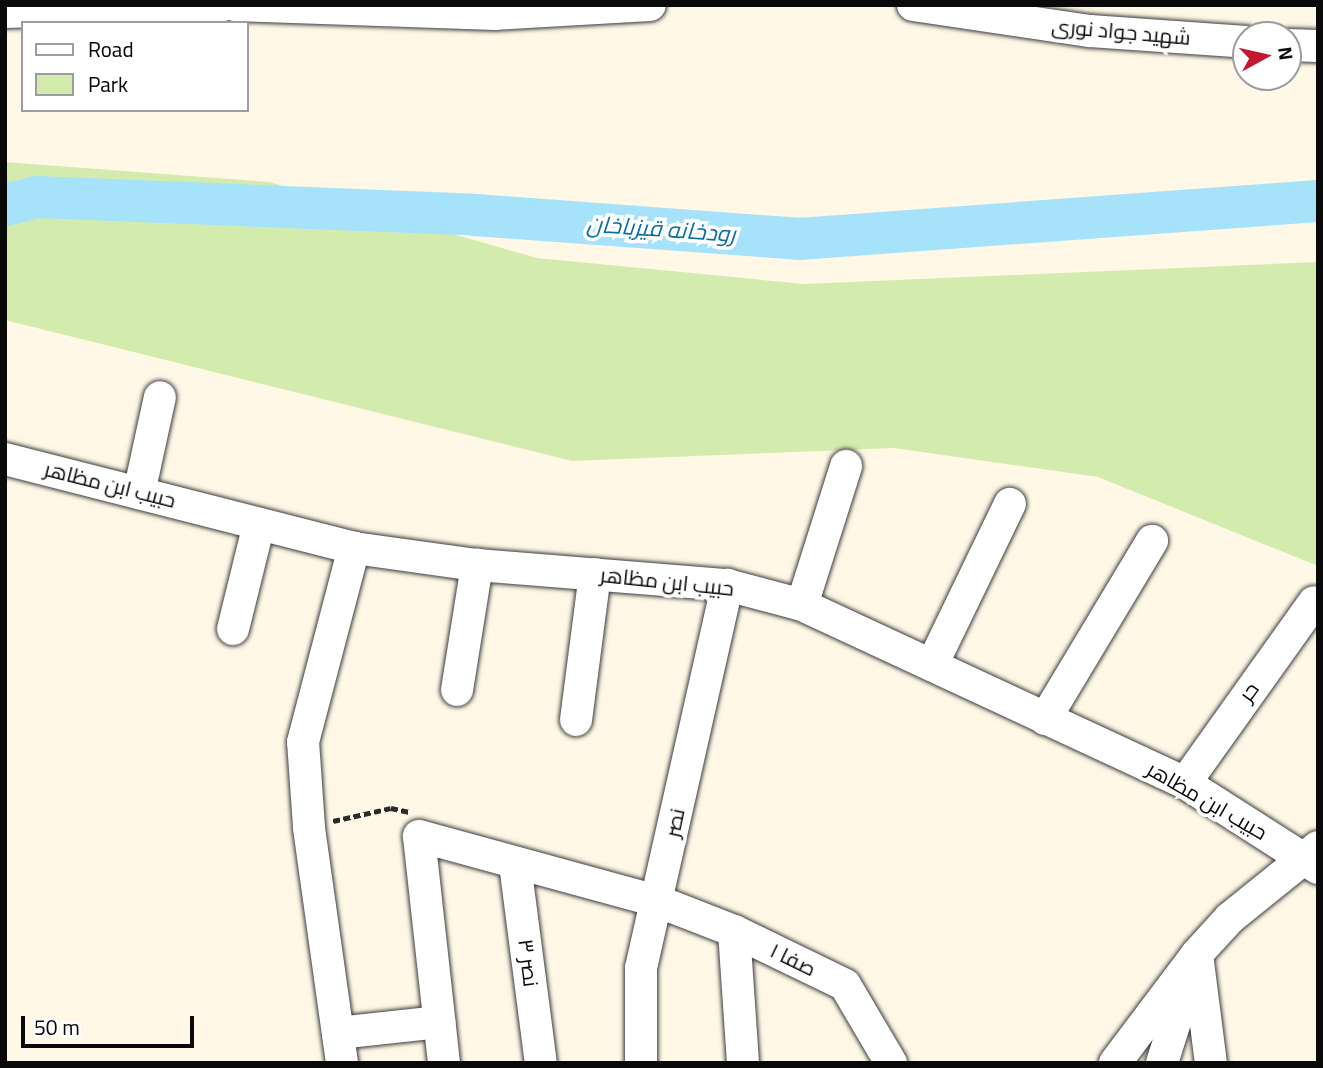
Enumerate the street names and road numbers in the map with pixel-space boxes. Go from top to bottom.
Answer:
street label: شهید جواد نوری [1050,13,1192,51]
street label: حبیب ابن مظاهر [42,456,178,514]
street label: حبیب ابن مظاهر [599,562,735,602]
street label: حر [1234,677,1264,707]
street label: حبیب ابن مظاهر [1142,756,1272,846]
street label: نصر [660,806,690,840]
street label: نصر ۳ [513,938,543,988]
street label: صفا ۱ [766,938,820,982]

